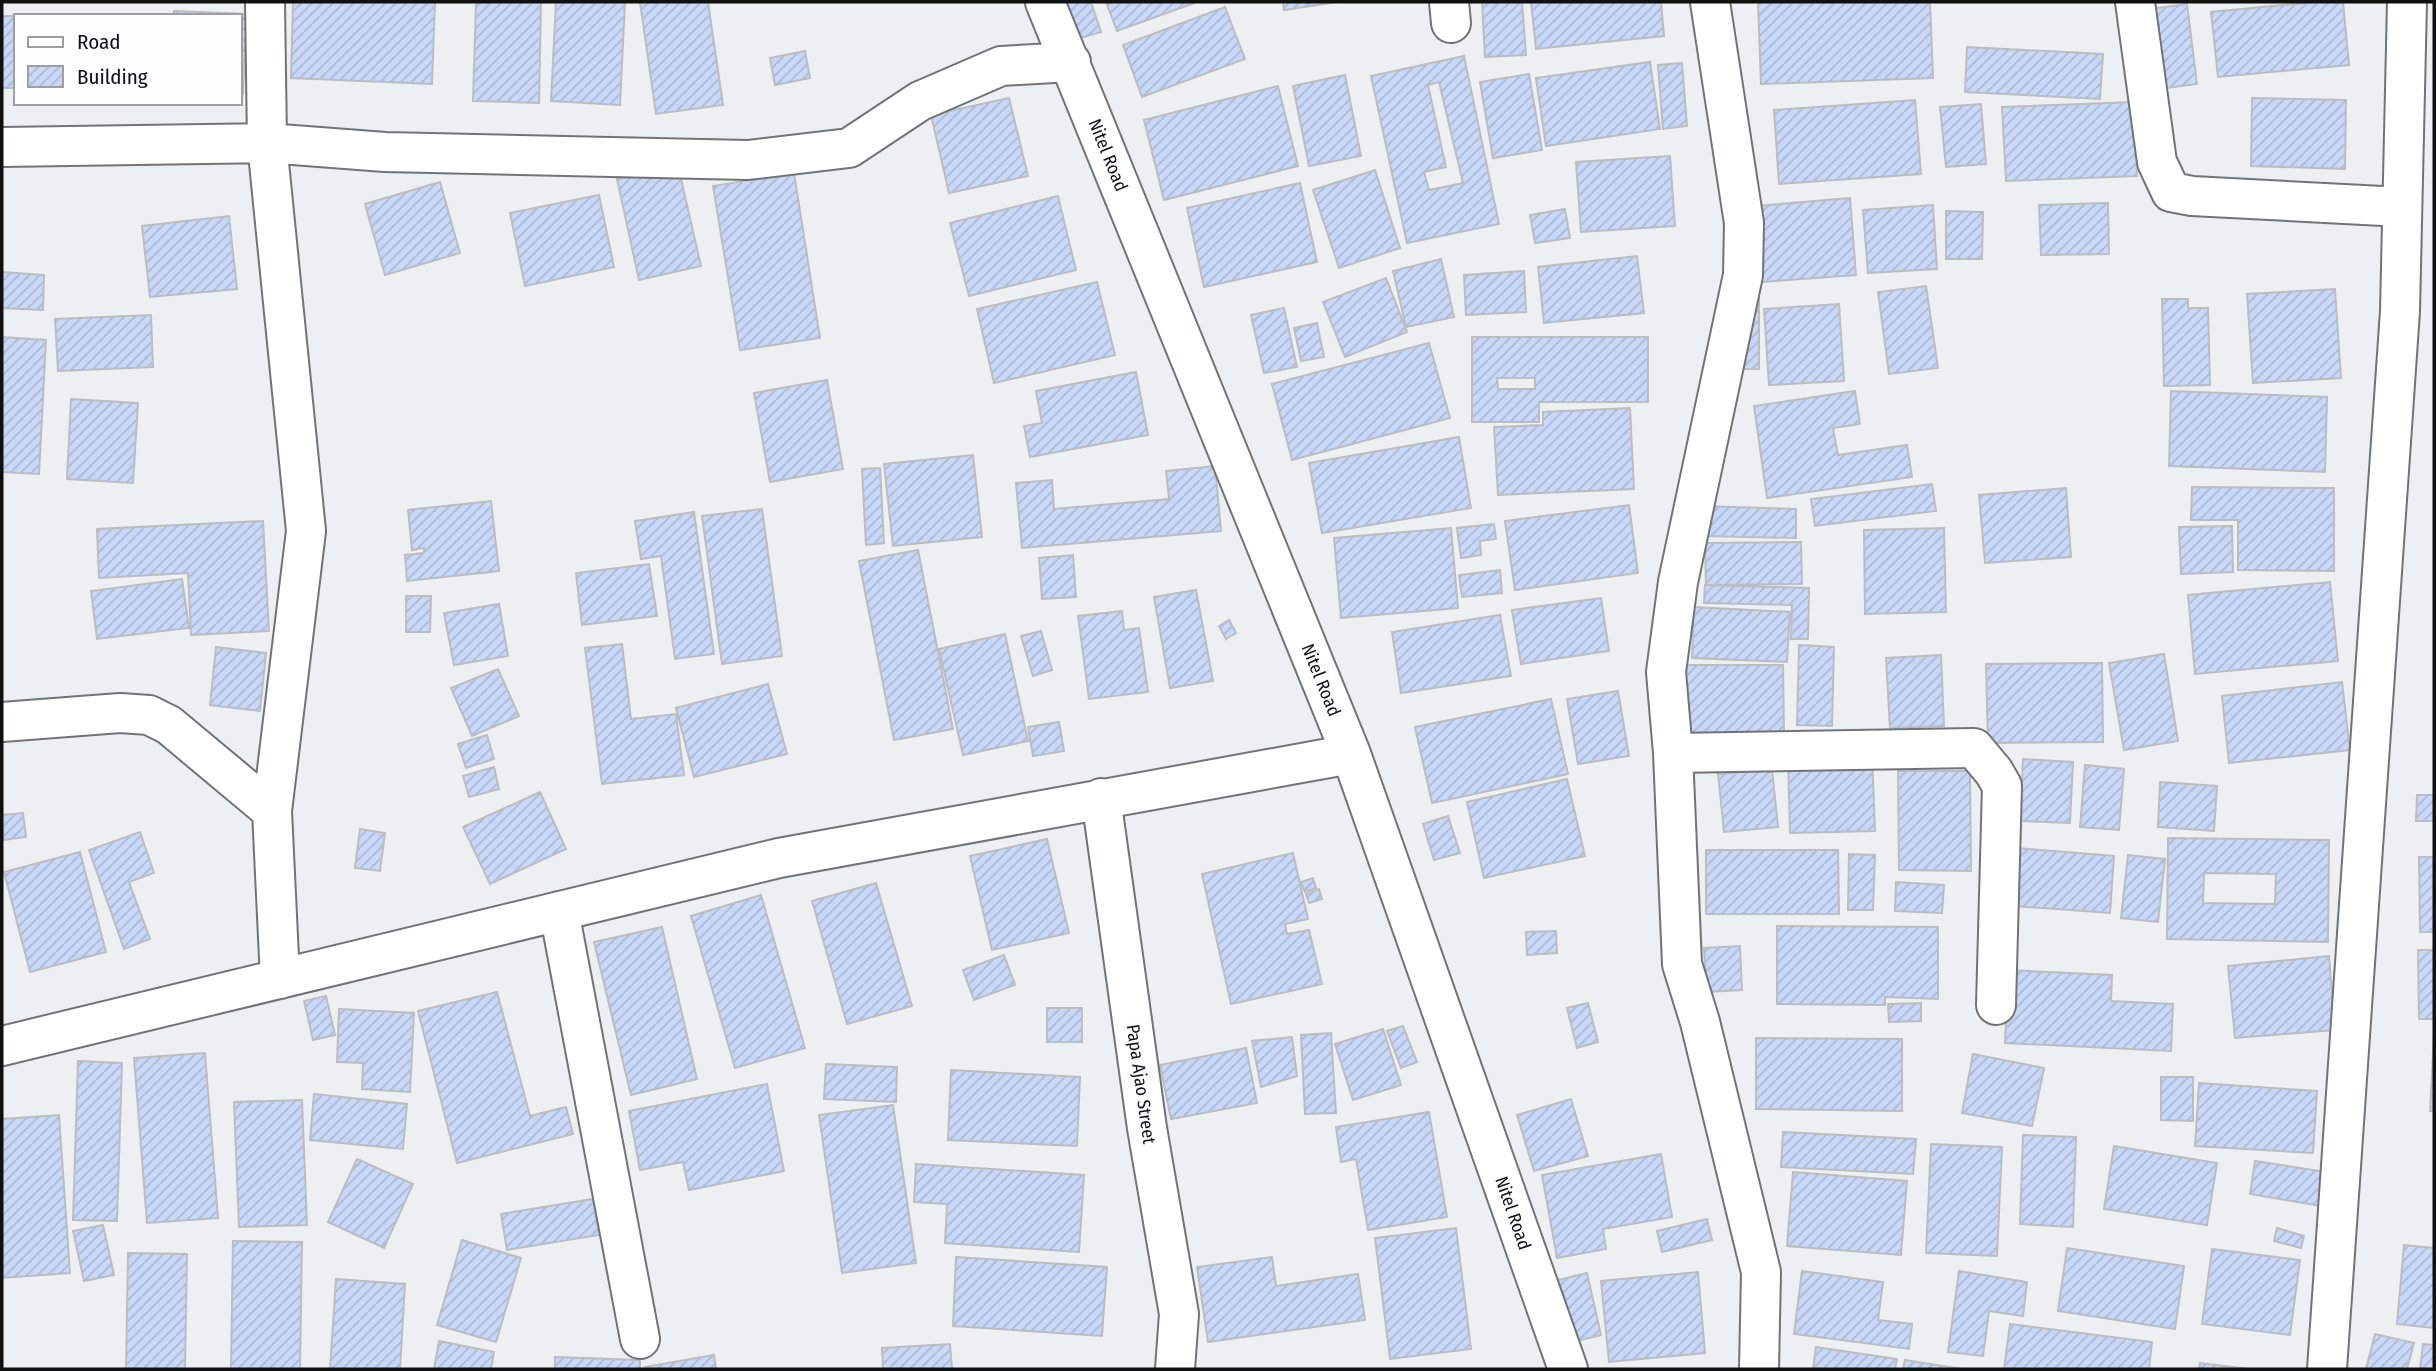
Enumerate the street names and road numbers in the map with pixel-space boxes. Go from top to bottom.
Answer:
street label: Nitel Road [1084,116,1132,194]
street label: Nitel Road [1297,641,1345,719]
street label: Papa Ajao Street [1122,1023,1160,1145]
street label: Nitel Road [1490,1173,1536,1253]

